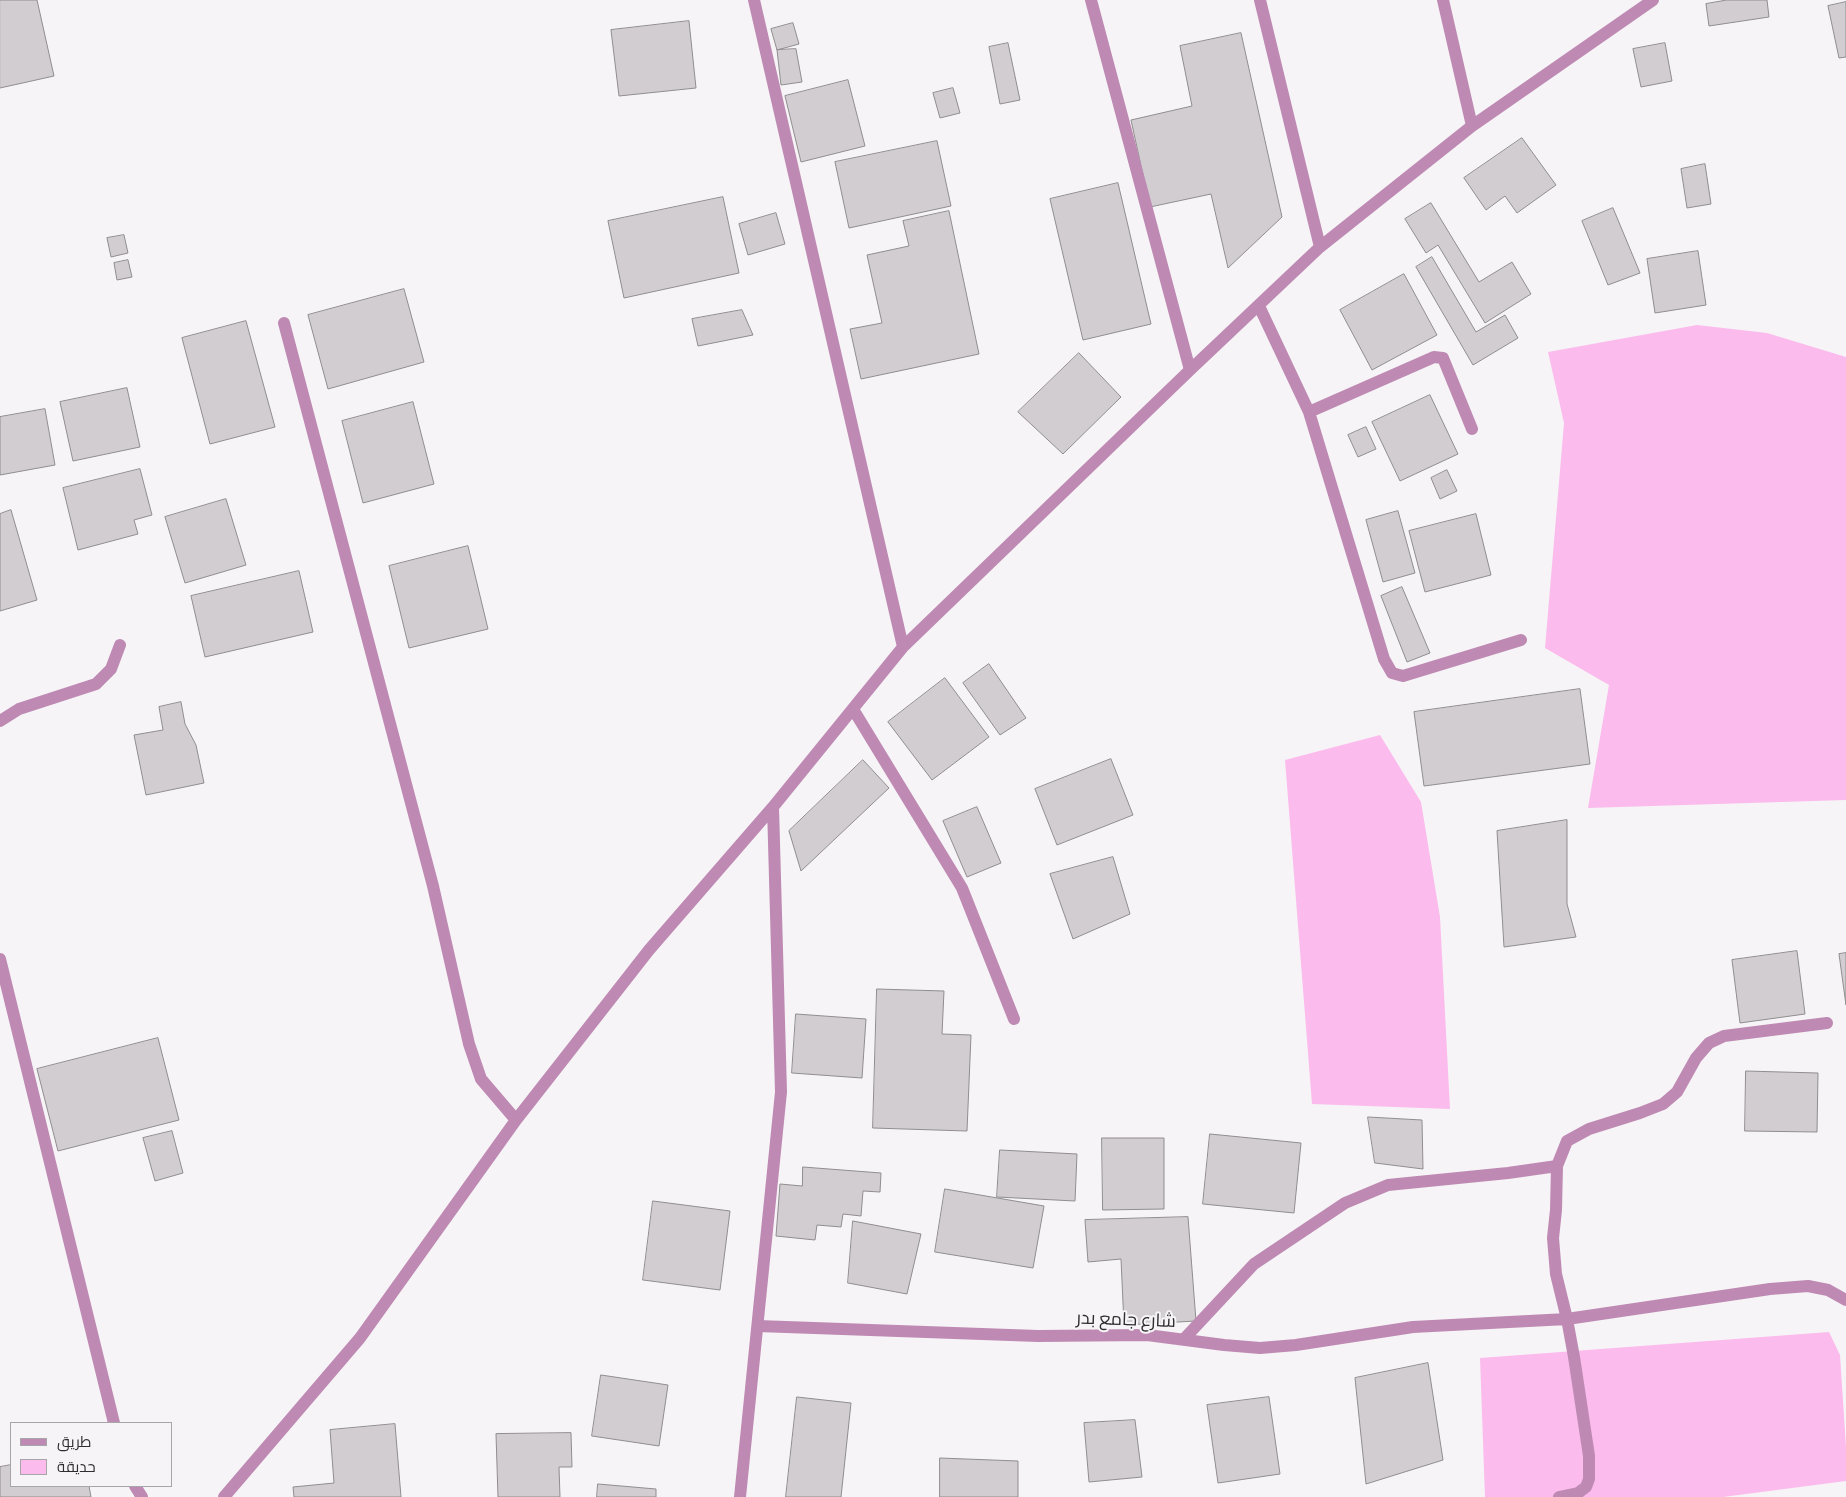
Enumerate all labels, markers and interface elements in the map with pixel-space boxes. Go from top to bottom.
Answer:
street label: شارع جامع بدر [1076,1307,1176,1333]
legend [10,1422,172,1487]
text: طريق [57,1429,91,1452]
text: حديقة [57,1454,96,1477]

